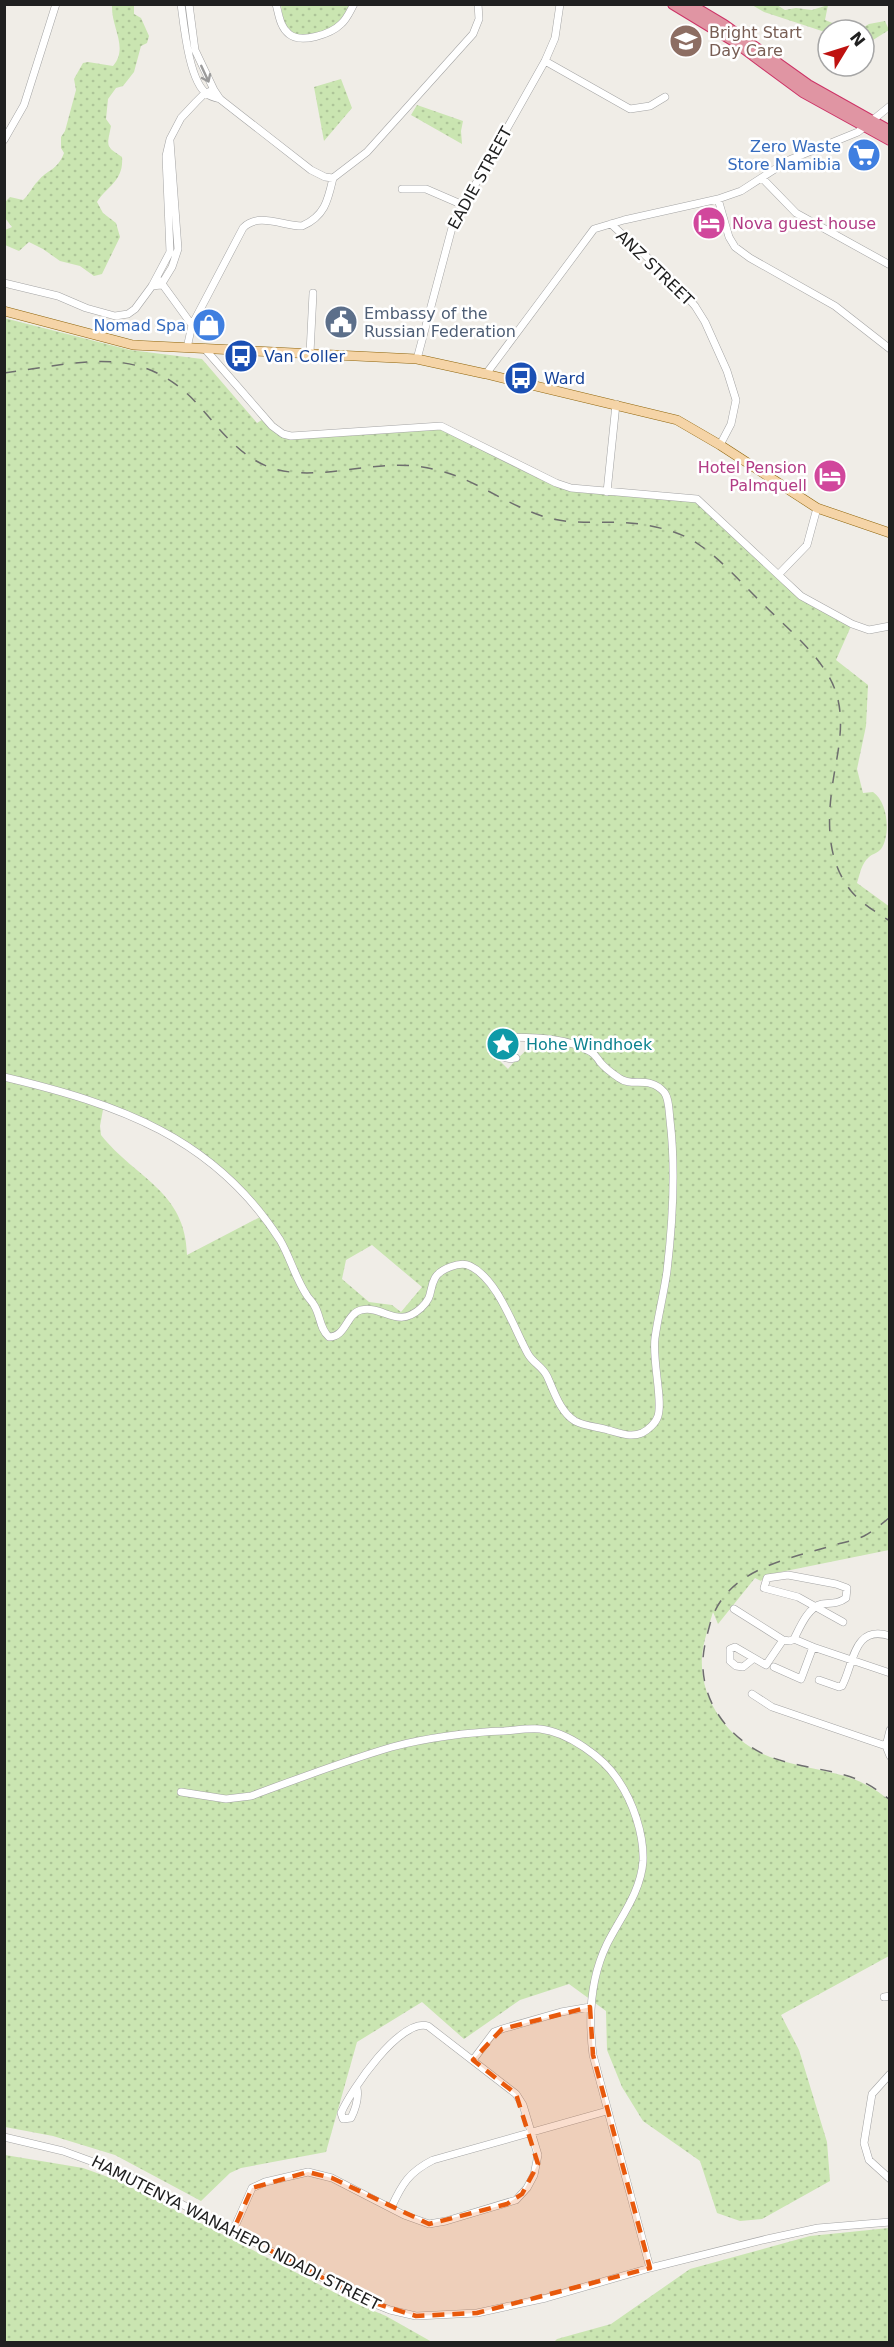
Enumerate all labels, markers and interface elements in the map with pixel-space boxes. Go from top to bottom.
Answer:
north arrow [816,18,876,78]
school or university icon: Bright Start Day Care [668,23,704,59]
place label: Bright Start Day Care [709,23,802,60]
text: N [846,28,869,50]
one-way arrow [200,64,212,82]
street label: EADIE STREET [444,123,516,233]
place label: Zero Waste Store Namibia [727,137,841,174]
supermarket icon: Zero Waste Store Namibia [846,137,882,173]
hotel icon: Nova guest house [691,205,727,241]
place label: Nova guest house [732,214,876,233]
street label: ANZ STREET [612,226,698,310]
public building icon: Embassy of the Russian Federation [323,304,359,340]
place label: Embassy of the Russian Federation [364,304,516,341]
shop icon: Nomad Spa [191,307,227,343]
place label: Nomad Spa [93,316,186,335]
bus stop icon: Van Coller [223,338,259,374]
place label: Van Coller [264,347,345,366]
bus stop icon: Ward [503,360,539,396]
place label: Ward [544,369,585,388]
place label: Hotel Pension Palmquell [698,458,807,495]
hotel icon: Hotel Pension Palmquell [812,458,848,494]
place icon: Hohe Windhoek [485,1026,521,1062]
place label: Hohe Windhoek [526,1035,653,1054]
street label: HAMUTENYA WANAHEPO NDADI STREET [89,2152,384,2315]

